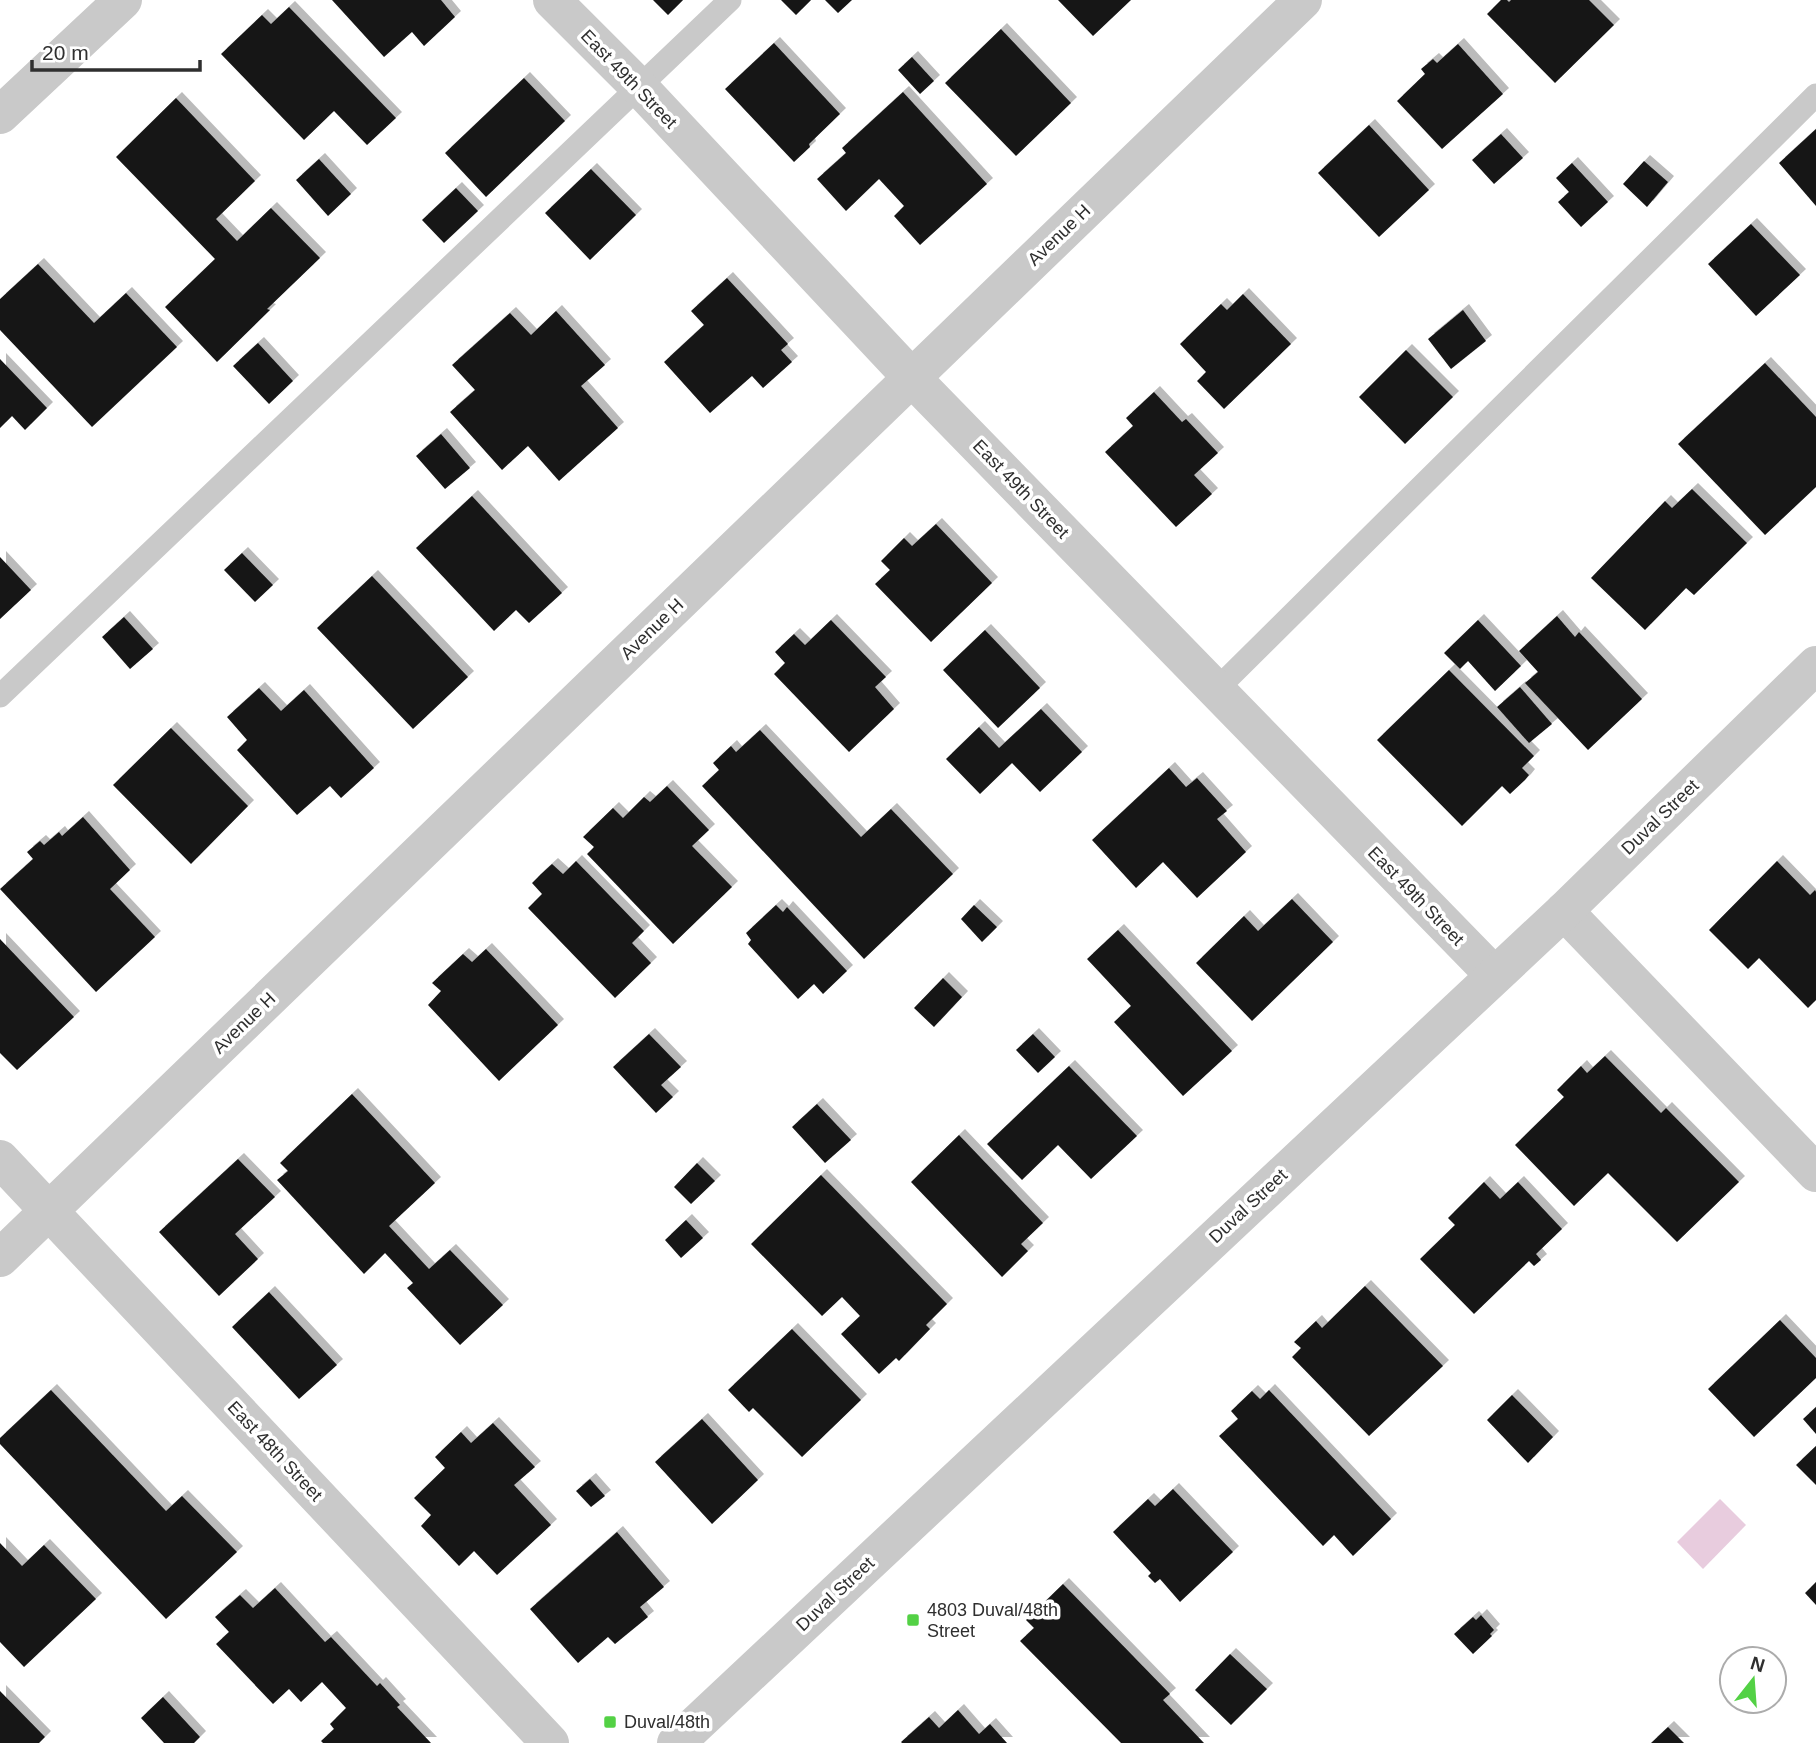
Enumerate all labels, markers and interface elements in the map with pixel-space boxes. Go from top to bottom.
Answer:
street label: East 49th Street [577,26,681,132]
scale bar [32,28,200,72]
text: 20 m [42,41,89,64]
street label: Avenue H [1024,200,1094,270]
street label: East 49th Street [969,436,1073,542]
street label: Avenue H [617,594,687,664]
street label: Duval Street [1617,775,1703,859]
street label: East 49th Street [1364,843,1468,949]
street label: Avenue H [209,988,279,1058]
street label: Duval Street [1205,1165,1291,1247]
street label: East 48th Street [224,1397,326,1505]
street label: Duval Street [792,1553,878,1635]
place label: 4803 Duval/48th Street [927,1600,1058,1641]
marker: 4803 Duval/48th Street [905,1612,921,1628]
north arrow [1718,1645,1788,1715]
text: N [1748,1652,1767,1676]
place label: Duval/48th [624,1712,710,1732]
marker: Duval/48th [602,1714,618,1730]

